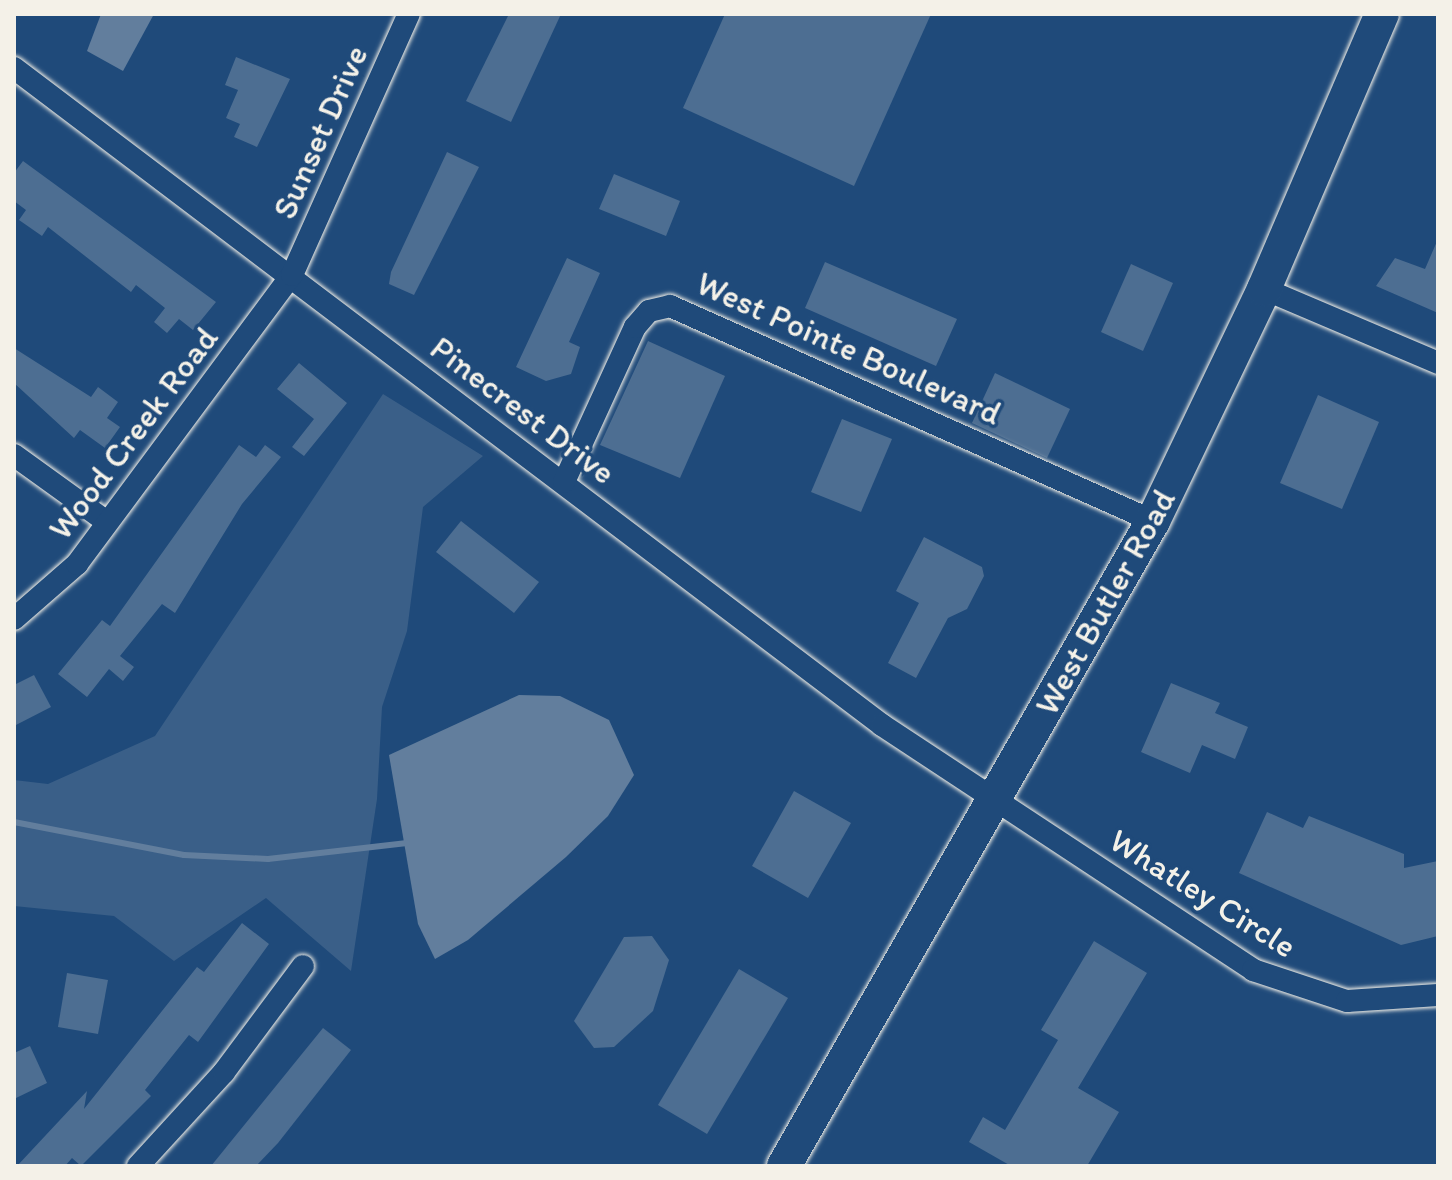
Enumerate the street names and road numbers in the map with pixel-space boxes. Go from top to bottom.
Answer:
street label: Sunset Drive [264,39,376,225]
street label: West Pointe Boulevard [690,262,1008,434]
street label: Wood Creek Road [40,319,226,547]
street label: Pinecrest Drive [423,327,623,493]
street label: West Butler Road [1026,481,1184,723]
street label: Whatley Circle [1102,819,1304,967]

